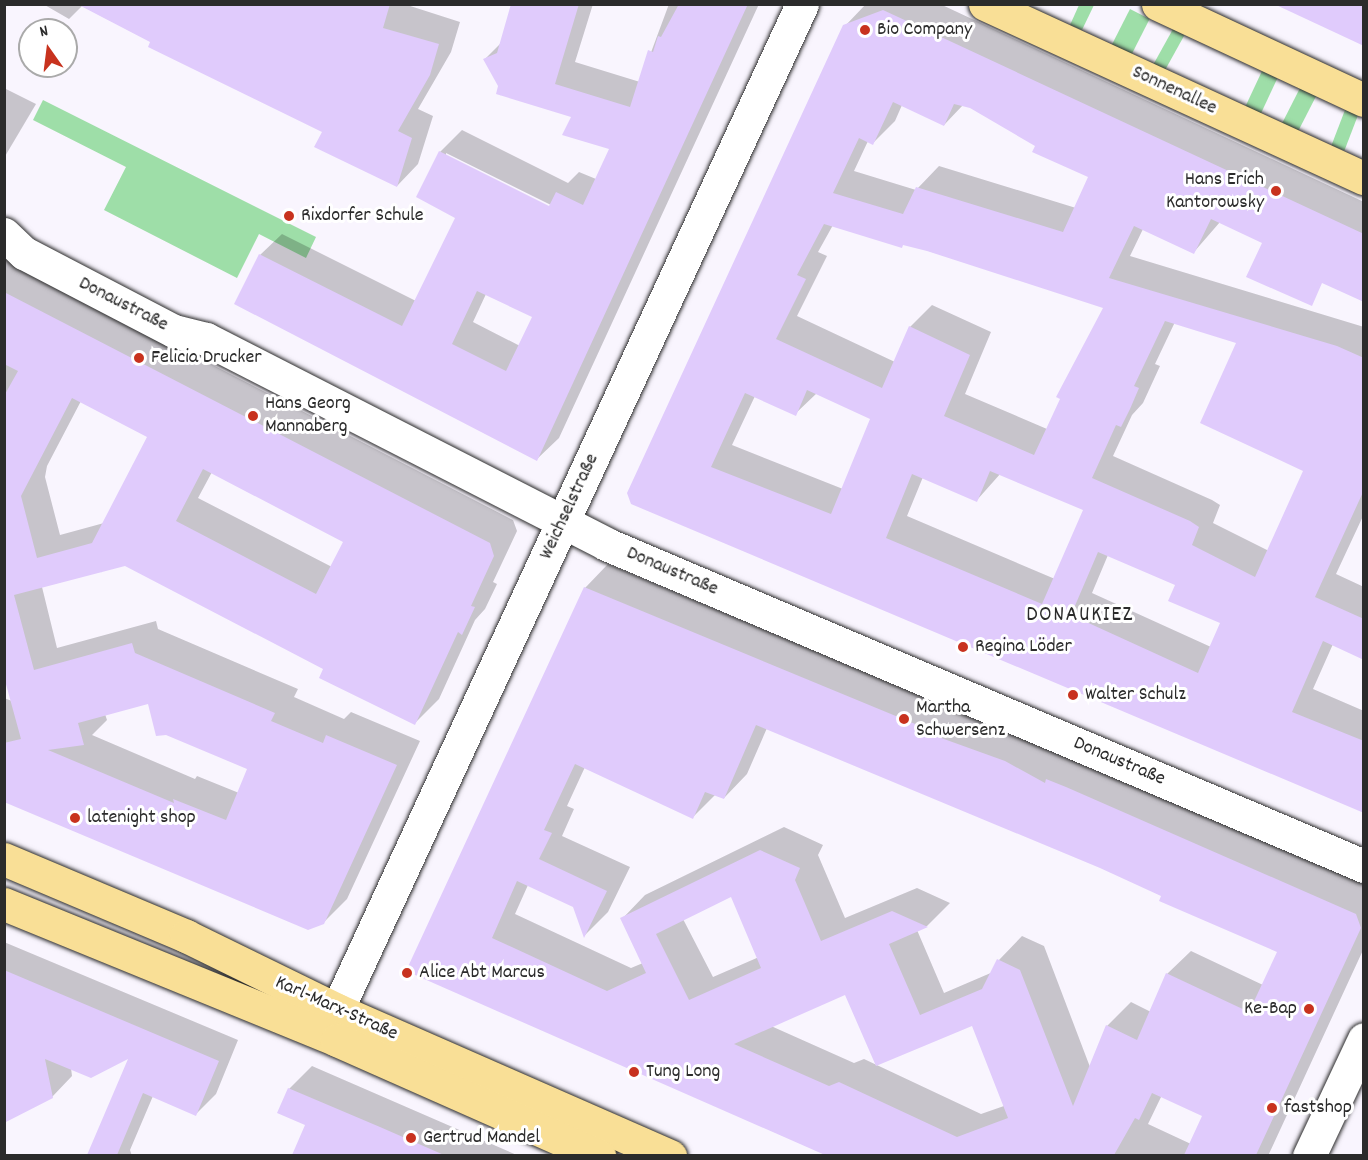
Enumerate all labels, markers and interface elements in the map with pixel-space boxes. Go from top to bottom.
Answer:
north arrow [18,18,78,78]
place label: Bio Company [877,18,972,42]
text: N [37,20,51,44]
marker: Bio Company [858,23,872,37]
street label: Sonnenallee [1128,61,1220,121]
place label: Hans Erich Kantorowsky [1166,168,1264,215]
marker: Hans Erich Kantorowsky [1269,184,1283,198]
place label: Rixdorfer Schule [301,204,424,228]
marker: Rixdorfer Schule [282,209,296,223]
street label: Donaustraße [74,272,172,338]
place label: Felicia Drucker [151,346,262,370]
marker: Felicia Drucker [132,351,146,365]
place label: Hans Georg Mannaberg [265,392,351,439]
marker: Hans Georg Mannaberg [246,409,260,423]
street label: Weichselstraße [535,450,605,564]
street label: Donaustraße [623,542,721,602]
district label: DONAUKIEZ [1026,603,1134,629]
place label: Regina Löder [975,635,1072,659]
marker: Regina Löder [956,640,970,654]
place label: Walter Schulz [1085,683,1186,707]
marker: Walter Schulz [1066,688,1080,702]
place label: Martha Schwersenz [916,696,1005,743]
marker: Martha Schwersenz [897,712,911,726]
street label: Donaustraße [1070,732,1168,792]
place label: latenight shop [87,806,196,830]
marker: latenight shop [68,811,82,825]
place label: Alice Abt Marcus [419,961,545,985]
marker: Alice Abt Marcus [400,966,414,980]
street label: Karl-Marx-Straße [271,971,401,1047]
place label: Ke-Bap [1244,997,1297,1021]
marker: Ke-Bap [1302,1002,1316,1016]
place label: Tung Long [646,1060,720,1084]
marker: Tung Long [627,1065,641,1079]
place label: fastshop [1284,1096,1352,1120]
marker: fastshop [1265,1101,1279,1115]
place label: Gertrud Mandel [423,1126,540,1150]
marker: Gertrud Mandel [404,1131,418,1145]

